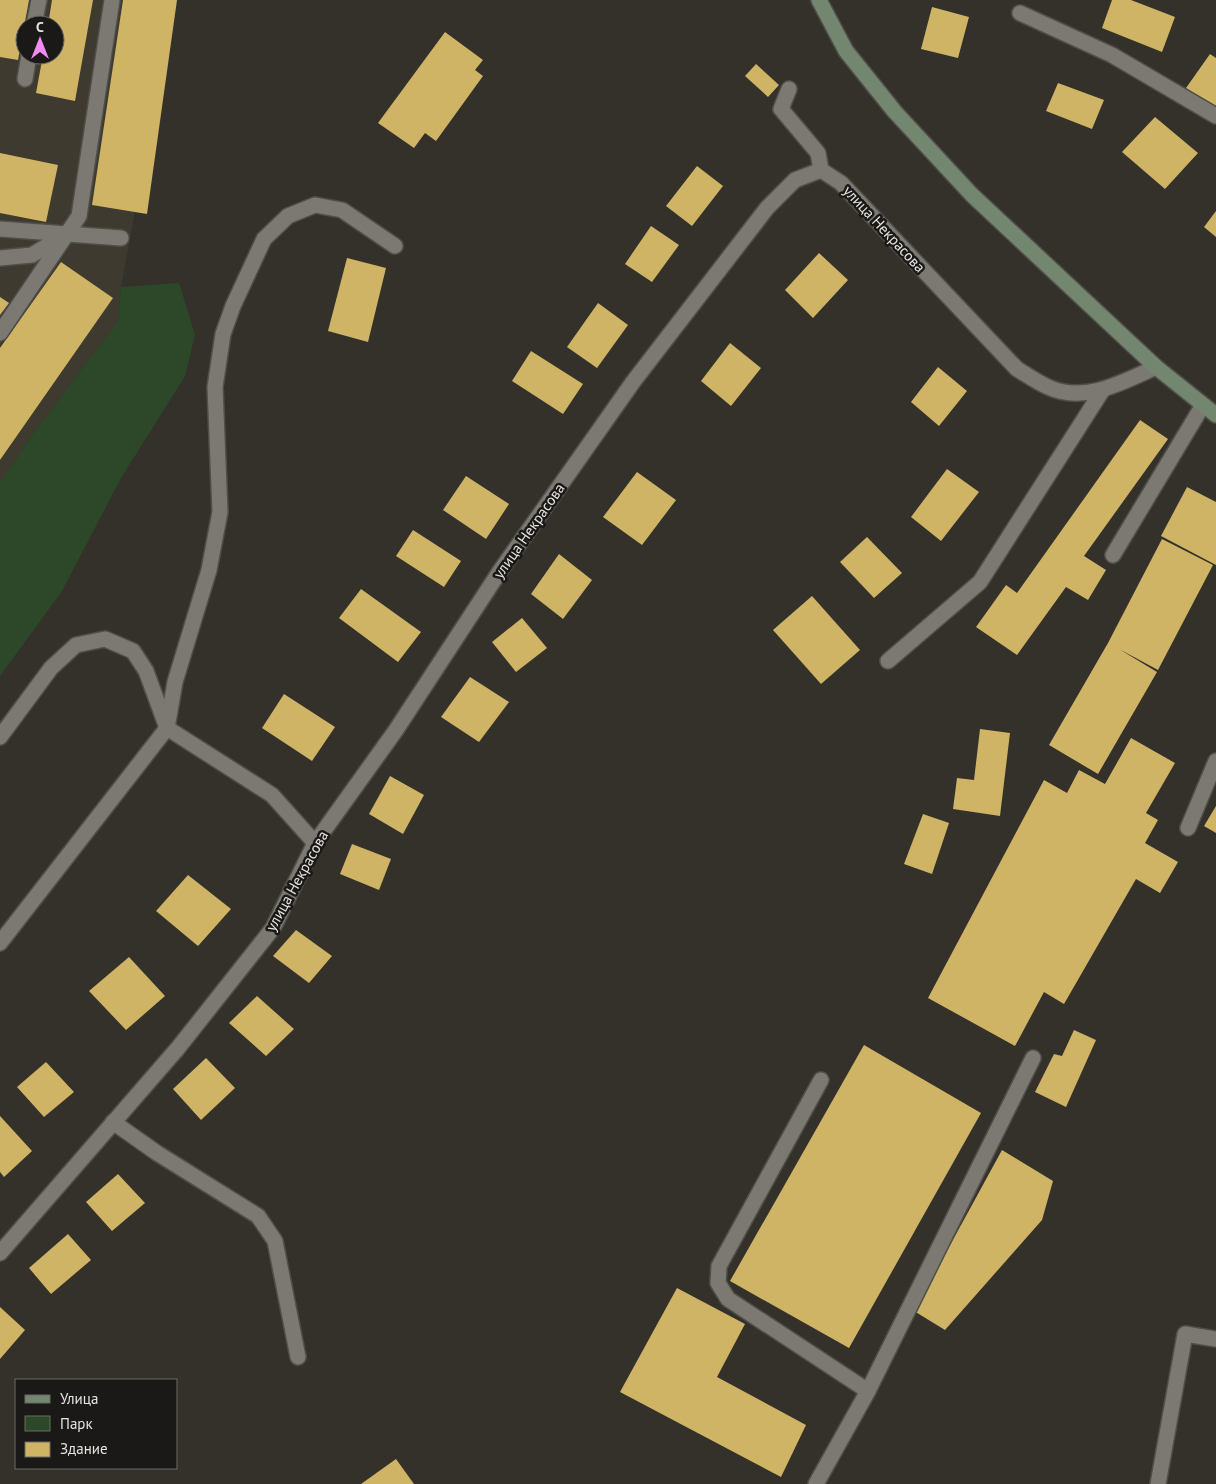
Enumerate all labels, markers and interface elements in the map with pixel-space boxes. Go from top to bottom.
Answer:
north arrow [15,15,65,65]
text: С [36,18,44,36]
street label: улица Некрасова [839,181,930,276]
street label: улица Некрасова [489,479,568,582]
street label: улица Некрасова [261,827,332,934]
legend [15,1379,178,1469]
text: Улица [60,1389,98,1408]
text: Парк [60,1414,93,1433]
text: Здание [60,1439,108,1458]

